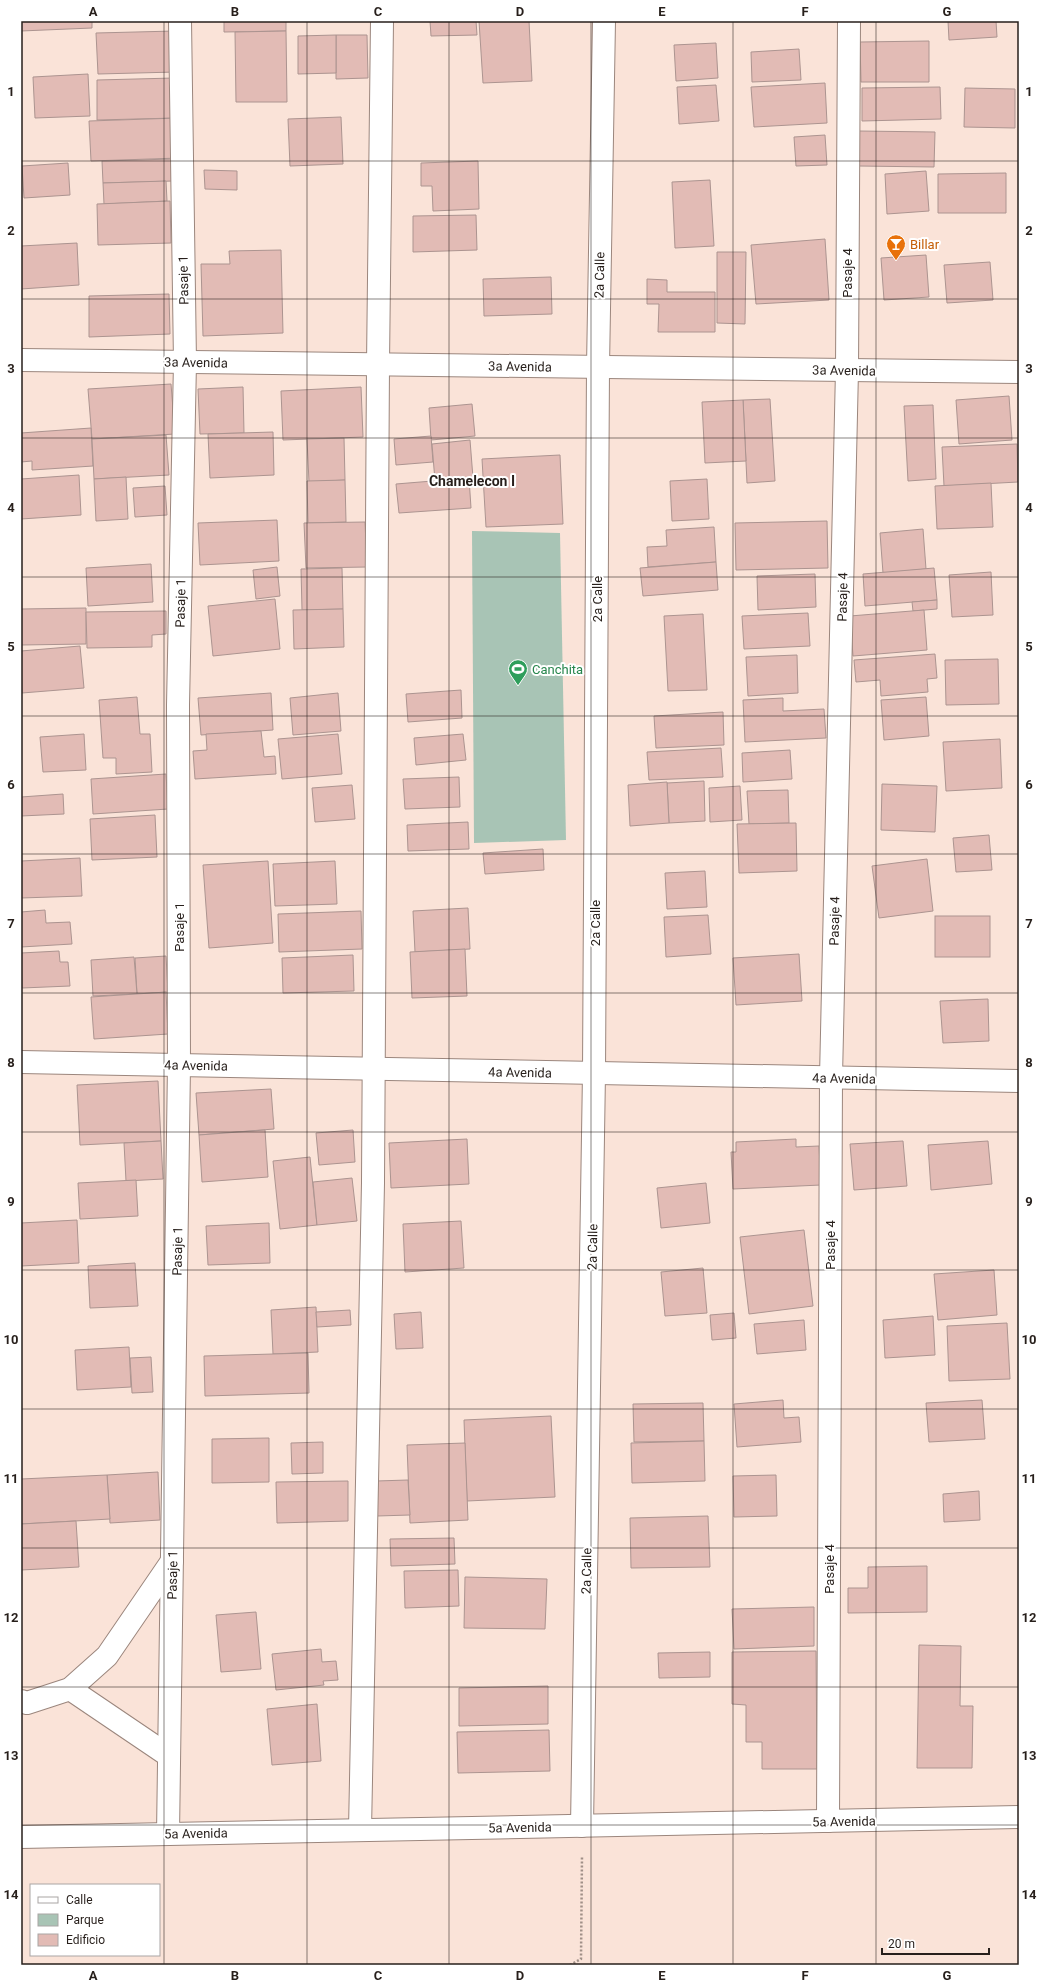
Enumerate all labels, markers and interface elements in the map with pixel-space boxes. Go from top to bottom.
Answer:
text: A [89,4,98,19]
text: B [231,4,239,19]
text: C [374,4,383,19]
text: D [516,4,524,19]
text: E [658,4,666,19]
text: F [801,4,809,19]
text: G [943,4,952,19]
text: 1 [7,84,15,99]
text: 1 [1025,84,1033,99]
text: 2 [7,223,15,238]
text: 2 [1025,223,1033,238]
bar icon: Billar [885,233,907,261]
place label: Billar [910,237,940,252]
street label: Pasaje 4 [840,248,855,298]
street label: 2a Calle [592,252,607,298]
street label: Pasaje 1 [176,255,191,305]
street label: 3a Avenida [164,354,228,371]
street label: 3a Avenida [488,358,552,375]
text: 3 [7,361,15,376]
text: 3 [1025,361,1033,376]
street label: 3a Avenida [812,362,876,379]
district label: Chamelecon I [429,473,515,489]
text: 4 [7,500,15,515]
text: 4 [1025,500,1033,515]
street label: Pasaje 4 [835,571,850,622]
street label: 2a Calle [590,576,605,622]
street label: Pasaje 1 [173,578,188,628]
text: 5 [7,639,15,654]
text: 5 [1025,639,1033,654]
sports icon: Canchita [507,658,529,686]
place label: Canchita [532,662,583,677]
text: 6 [7,777,15,792]
text: 6 [1025,777,1033,792]
street label: Pasaje 4 [827,895,842,946]
street label: 2a Calle [588,900,603,946]
street label: Pasaje 1 [172,902,187,952]
text: 7 [7,916,15,931]
text: 7 [1025,916,1033,931]
text: 8 [7,1055,15,1070]
text: 8 [1025,1055,1033,1070]
street label: 4a Avenida [164,1057,228,1074]
street label: 4a Avenida [488,1064,552,1081]
street label: 4a Avenida [812,1070,876,1087]
text: 9 [7,1194,15,1209]
text: 9 [1025,1194,1033,1209]
street label: Pasaje 4 [823,1220,838,1270]
street label: 2a Calle [585,1224,600,1270]
street label: Pasaje 1 [170,1226,185,1276]
text: 10 [4,1332,18,1347]
text: 10 [1022,1332,1036,1347]
text: 11 [4,1471,18,1486]
text: 11 [1022,1471,1036,1486]
street label: Pasaje 4 [822,1544,837,1594]
street label: 2a Calle [579,1548,594,1594]
street label: Pasaje 1 [165,1550,180,1600]
text: 12 [4,1610,18,1625]
text: 12 [1022,1610,1036,1625]
text: 13 [4,1748,18,1763]
text: 13 [1022,1748,1036,1763]
street label: 5a Avenida [812,1813,876,1830]
street label: 5a Avenida [488,1819,552,1836]
street label: 5a Avenida [164,1825,228,1842]
legend [30,1884,160,1956]
text: 14 [4,1887,19,1902]
text: 14 [1022,1887,1037,1902]
text: Calle [66,1893,93,1907]
text: Parque [66,1913,104,1927]
scale bar [882,1930,989,1956]
text: Edificio [66,1933,105,1947]
text: 20 m [888,1937,915,1951]
text: A [89,1968,98,1983]
text: B [231,1968,239,1983]
text: C [374,1968,383,1983]
text: D [516,1968,524,1983]
text: E [658,1968,666,1983]
text: F [801,1968,809,1983]
text: G [943,1968,952,1983]

